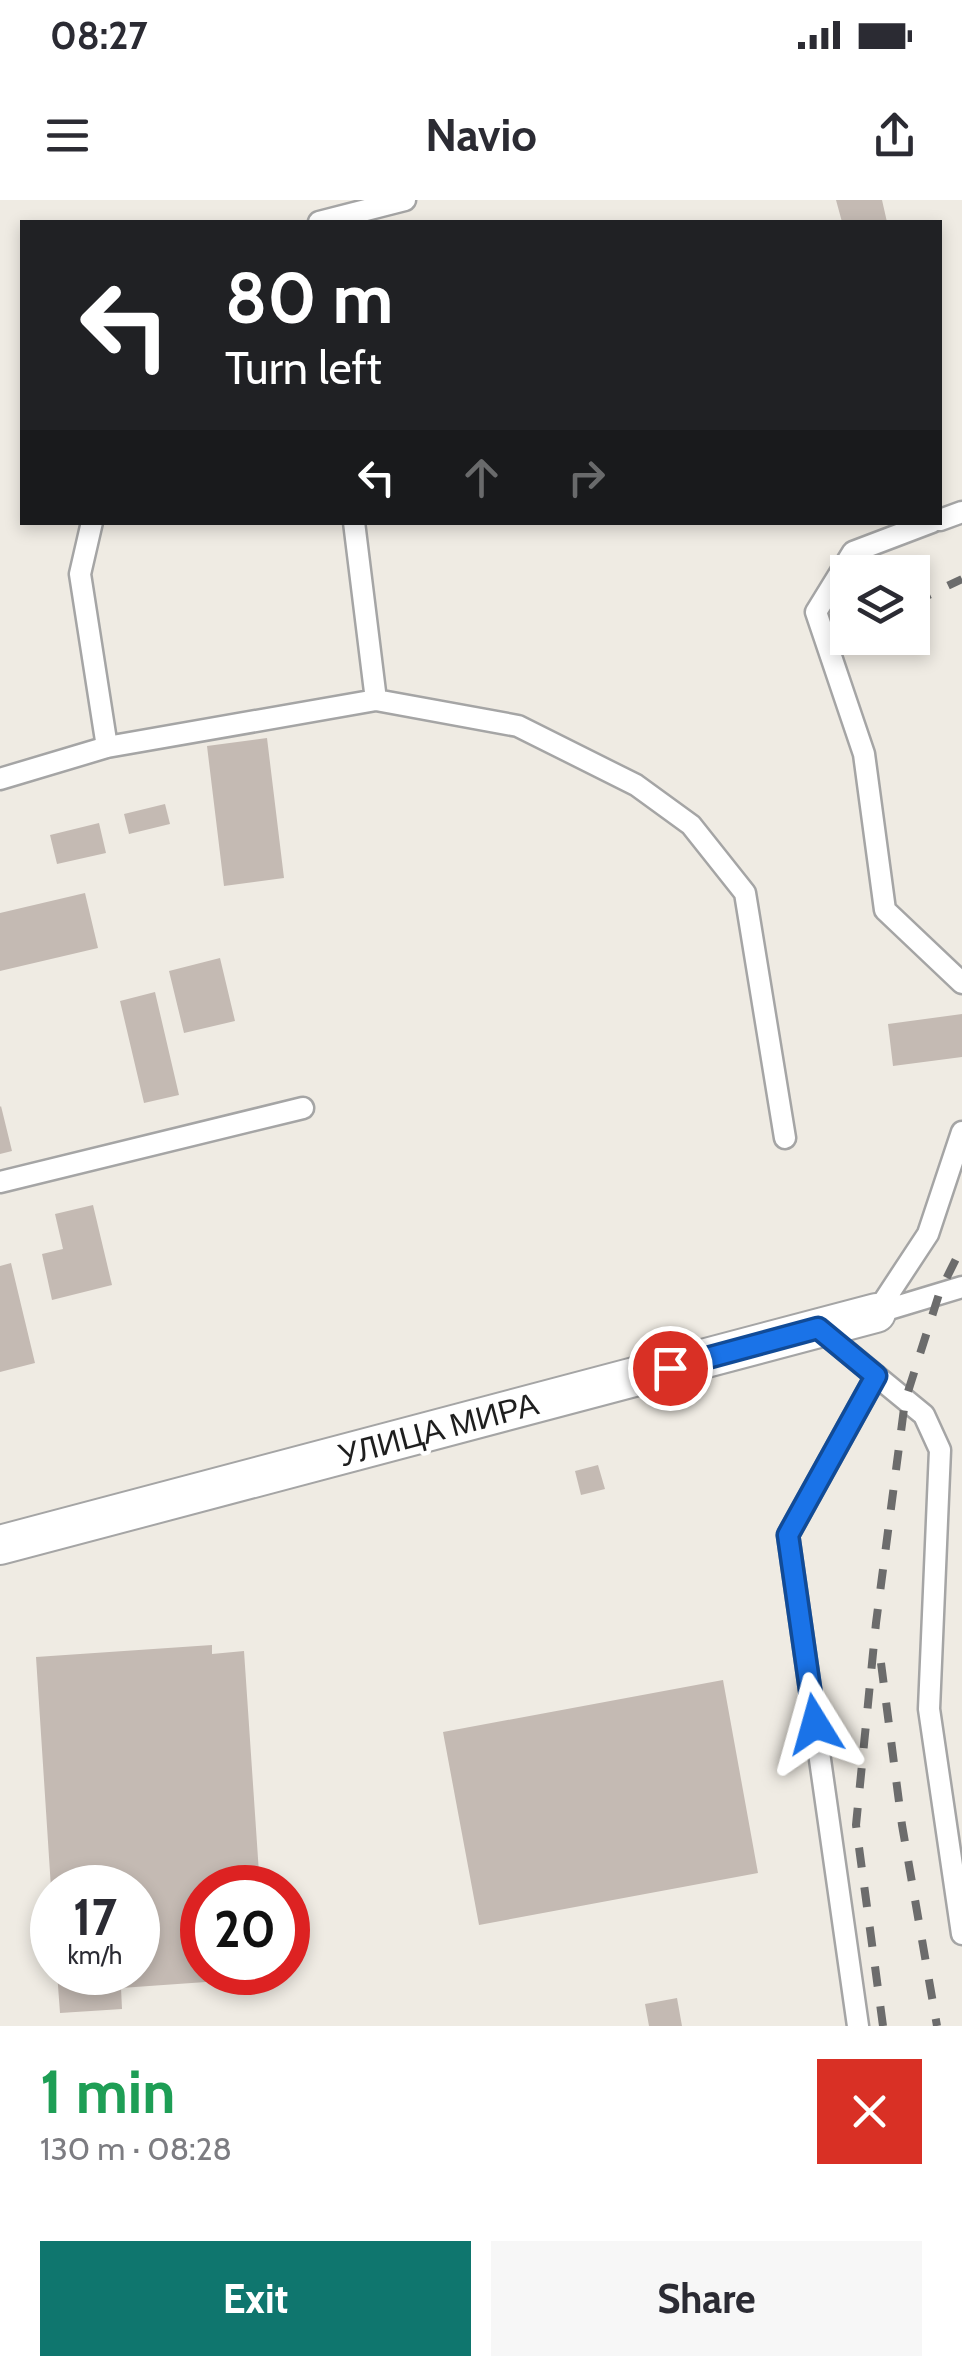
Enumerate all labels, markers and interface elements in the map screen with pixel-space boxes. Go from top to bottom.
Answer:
text: 08:27 [50,12,148,59]
icon: menu [40,108,95,163]
text: Navio [425,108,537,162]
icon: share [867,108,922,163]
text: 80 m [225,255,393,341]
icon: left [60,260,190,390]
text: Turn left [225,341,382,395]
icon: left [349,450,404,505]
icon: ahead [454,450,509,505]
icon: right [559,450,614,505]
map controls [830,555,930,655]
button: layers [830,555,930,655]
pin [628,1326,713,1411]
icon: arrive [643,1341,698,1396]
street label: УЛИЦА МИРА [334,1383,543,1474]
position arrow [763,1672,867,1776]
speed limit sign: 20 [180,1865,310,1995]
text: 17 [73,1887,117,1948]
text: km/h [68,1940,122,1970]
text: 1 min [40,2055,175,2128]
button: close [817,2059,922,2164]
text: 130 m · 08:28 [40,2129,232,2168]
button: Exit [40,2241,471,2356]
button: Share [491,2241,922,2356]

